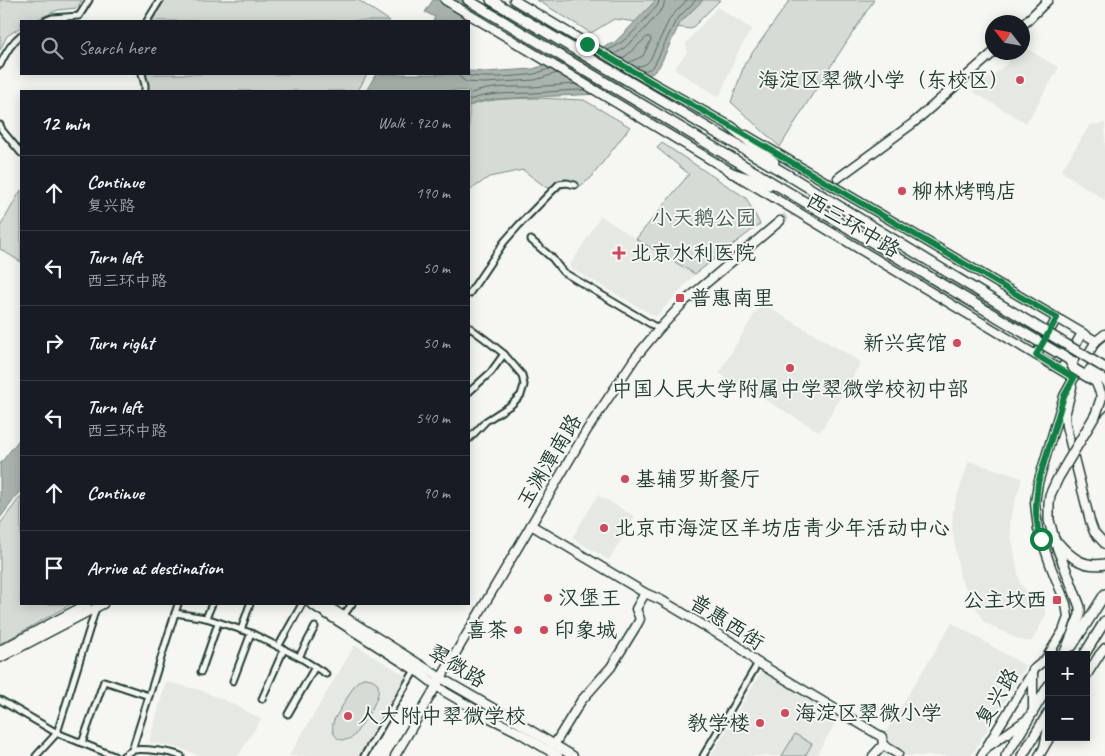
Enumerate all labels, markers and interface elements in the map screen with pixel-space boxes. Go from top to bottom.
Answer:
north arrow [985,15,1030,60]
search box [20,20,470,75]
route end [576,33,599,56]
icon: search [38,34,66,62]
text: Search here [78,36,155,60]
place label: 海淀区翠微小学（东校区） [758,67,1010,93]
marker: 海淀区翠微小学（东校区） [1014,74,1026,86]
text: 12 min [40,110,90,136]
text: Walk · 920 m [378,113,450,133]
text: Continue [87,170,144,194]
place label: 柳林烤鸭店 [912,178,1017,204]
icon: ahead [40,179,68,207]
text: 190 m [416,183,450,203]
marker: 柳林烤鸭店 [896,185,908,197]
street label: 西三环中路 [801,187,905,263]
text: 复兴路 [87,196,135,216]
park label: 小天鹅公园 [652,205,757,231]
place label: 北京水利医院 [630,240,756,266]
text: Turn left [87,245,142,269]
marker: 北京水利医院 [612,246,626,260]
icon: left [40,254,68,282]
text: 50 m [423,258,450,278]
text: 西三环中路 [87,271,167,291]
place label: 普惠南里 [690,285,774,311]
marker: 普惠南里 [674,292,686,304]
icon: right [40,329,68,357]
place label: 新兴宾馆 [863,330,947,356]
text: Turn right [87,331,154,355]
text: 50 m [423,333,450,353]
marker: 新兴宾馆 [951,337,963,349]
marker: 中国人民大学附属中学翠微学校初中部 [784,362,796,374]
place label: 中国人民大学附属中学翠微学校初中部 [612,376,969,402]
text: Turn left [87,395,142,419]
icon: left [40,404,68,432]
text: 540 m [416,408,450,428]
street label: 玉渊潭南路 [511,409,587,513]
text: 西三环中路 [87,421,167,441]
place label: 基辅罗斯餐厅 [635,466,761,492]
marker: 基辅罗斯餐厅 [619,473,631,485]
icon: ahead [40,479,68,507]
text: Continue [87,481,144,505]
text: 90 m [423,483,450,503]
place label: 北京市海淀区羊坊店青少年活动中心 [614,515,950,541]
marker: 北京市海淀区羊坊店青少年活动中心 [598,522,610,534]
route start [1030,528,1053,551]
icon: arrive [40,554,68,582]
text: Arrive at destination [87,556,223,580]
place label: 汉堡王 [558,585,621,611]
place label: 公主坟西 [963,587,1047,613]
street label: 普惠西街 [685,588,769,656]
marker: 汉堡王 [542,592,554,604]
marker: 公主坟西 [1051,594,1063,606]
place label: 喜茶 [466,617,508,643]
place label: 印象城 [554,617,617,643]
marker: 喜茶 [512,624,524,636]
marker: 印象城 [538,624,550,636]
street label: 翠微路 [423,639,491,693]
map controls [1045,651,1090,741]
button: + [1045,651,1090,696]
street label: 复兴路 [970,663,1024,731]
button: − [1045,696,1090,741]
place label: 海淀区翠微小学 [795,700,942,726]
place label: 人大附中翠微学校 [358,703,526,729]
marker: 海淀区翠微小学 [779,707,791,719]
marker: 人大附中翠微学校 [342,710,354,722]
place label: 教学楼 [687,710,750,736]
marker: 教学楼 [754,717,766,729]

